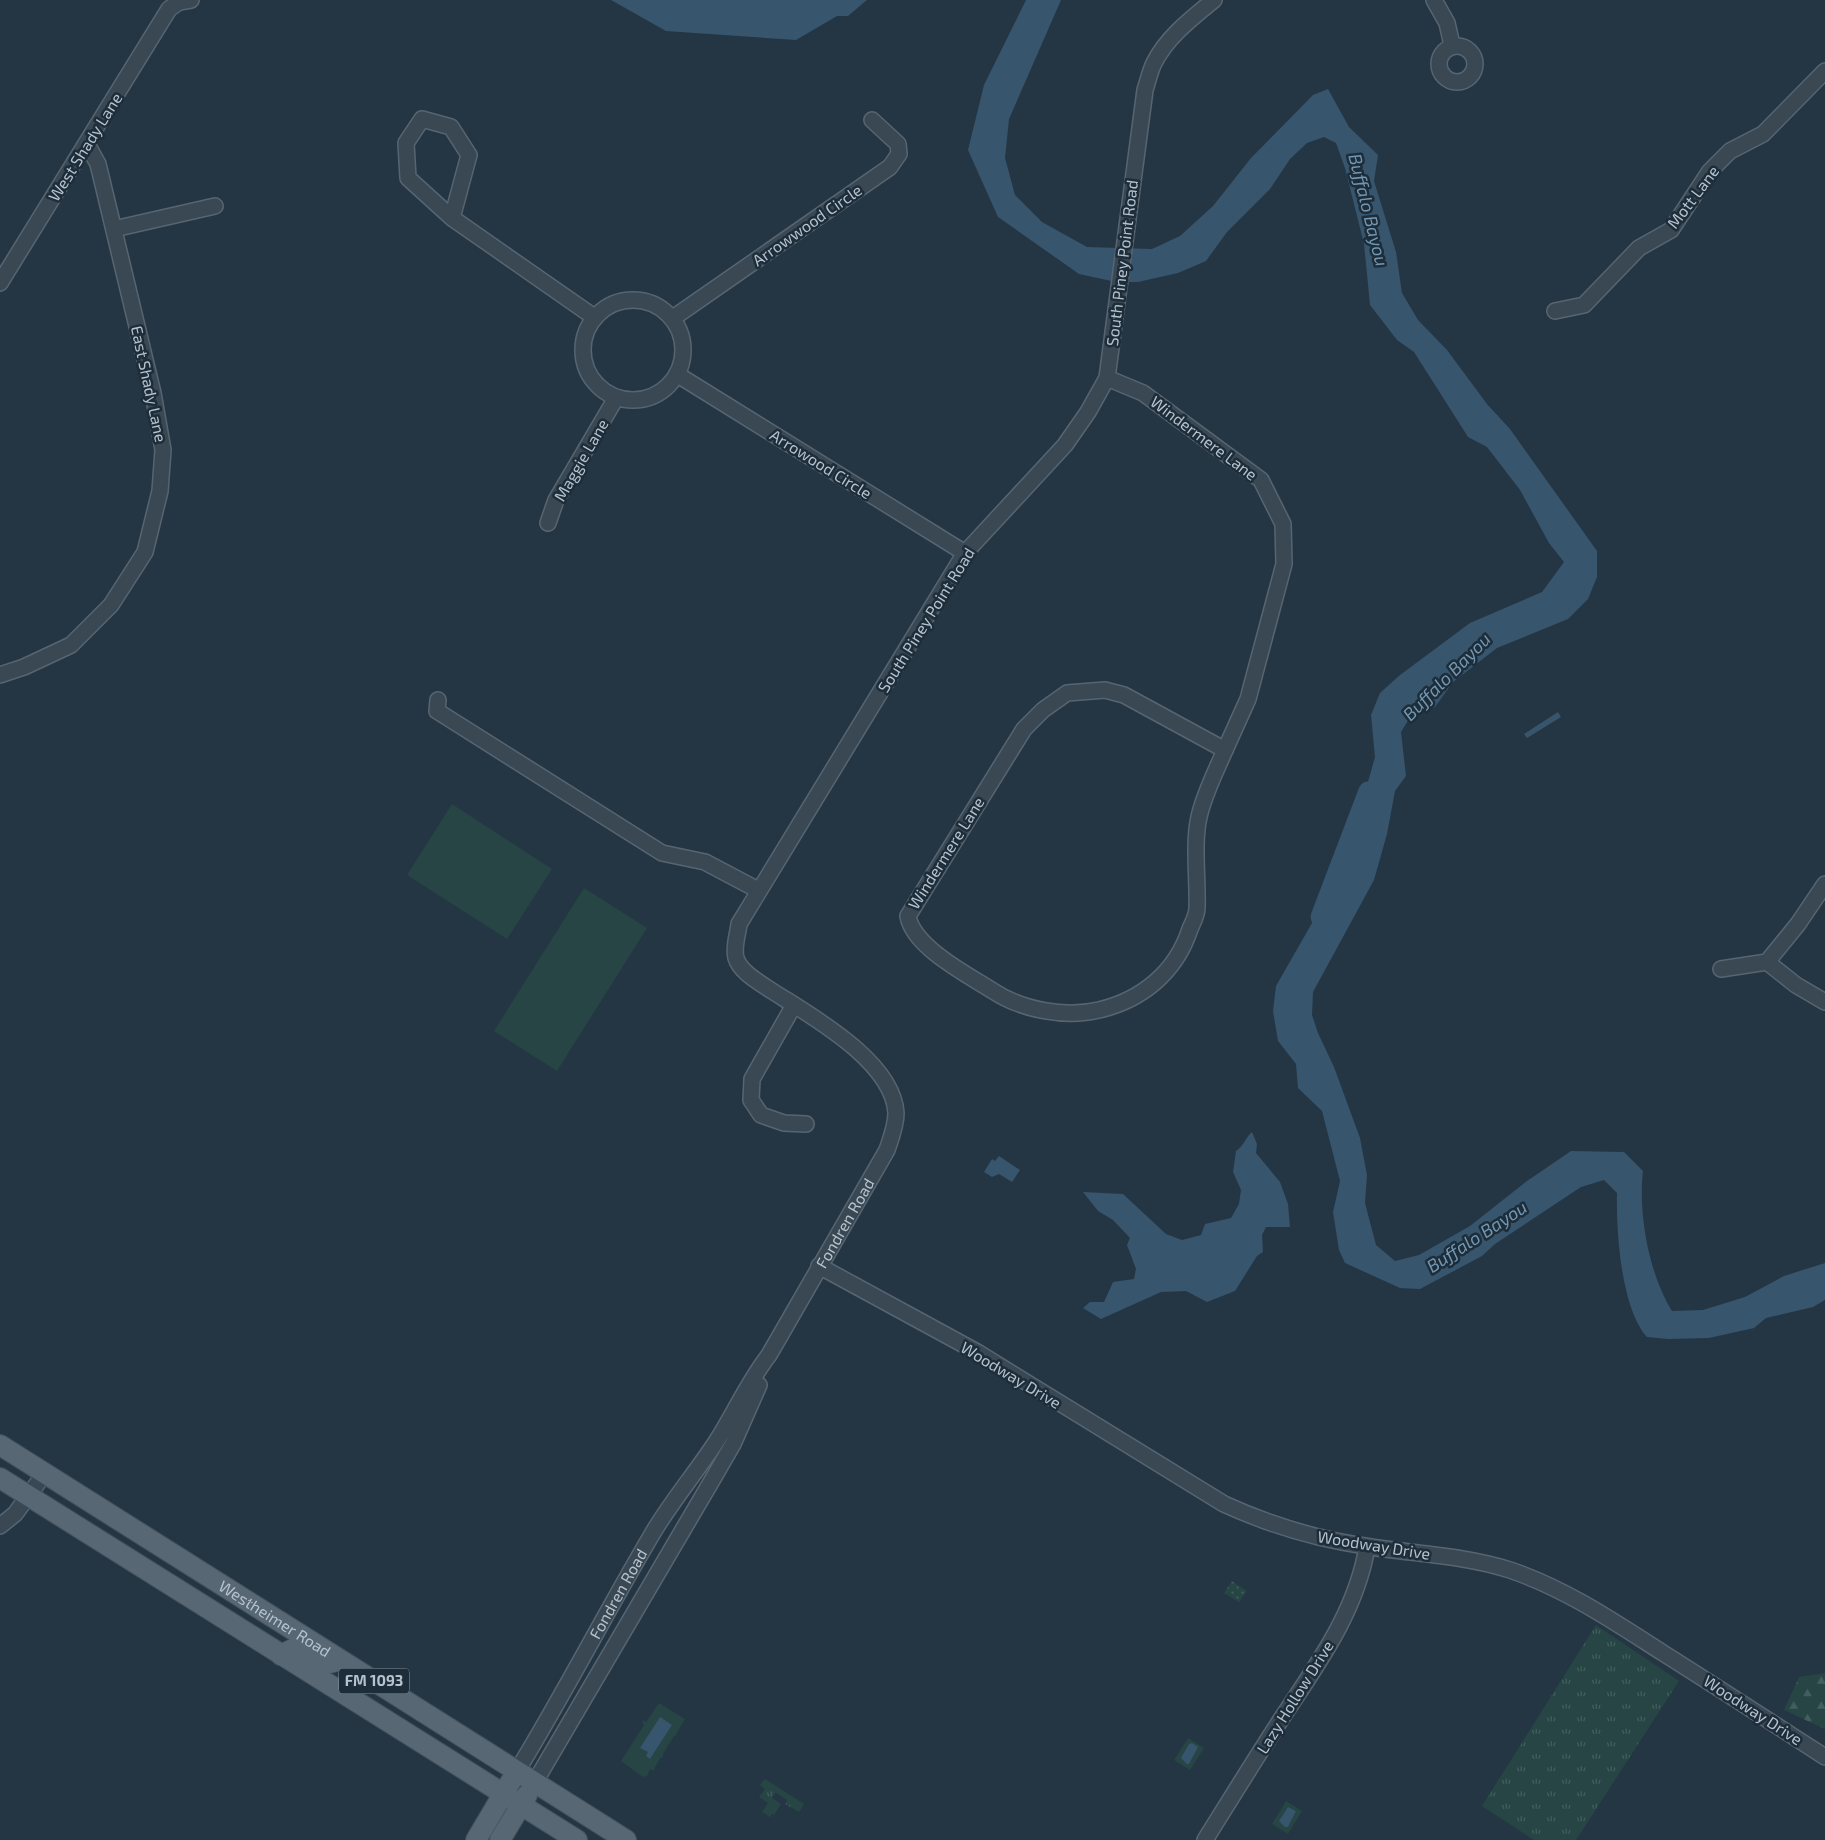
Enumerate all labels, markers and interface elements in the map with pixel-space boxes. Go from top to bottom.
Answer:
street label: West Shady Lane [44,89,126,204]
water label: Buffalo Bayou [1344,151,1394,268]
street label: Mott Lane [1663,162,1722,232]
street label: South Piney Point Road [1102,179,1141,347]
street label: Arrowwood Circle [748,180,865,269]
street label: East Shady Lane [128,324,171,444]
street label: Windermere Lane [1147,391,1261,484]
street label: Maggie Lane [549,415,612,504]
street label: Arrowood Circle [767,425,876,502]
street label: South Piney Point Road [873,544,978,696]
water label: Buffalo Bayou [1398,628,1495,725]
street label: Windermere Lane [903,793,988,912]
street label: Fondren Road [811,1175,878,1271]
water label: Buffalo Bayou [1422,1196,1531,1277]
street label: Woodway Drive [958,1337,1065,1412]
street label: Woodway Drive [1316,1526,1432,1563]
street label: Fondren Road [585,1545,651,1642]
street label: Westheimer Road [216,1576,335,1660]
street label: Lazy Hollow Drive [1252,1637,1337,1757]
road number: FM 1093 [339,1668,409,1694]
street label: Woodway Drive [1700,1671,1806,1749]

